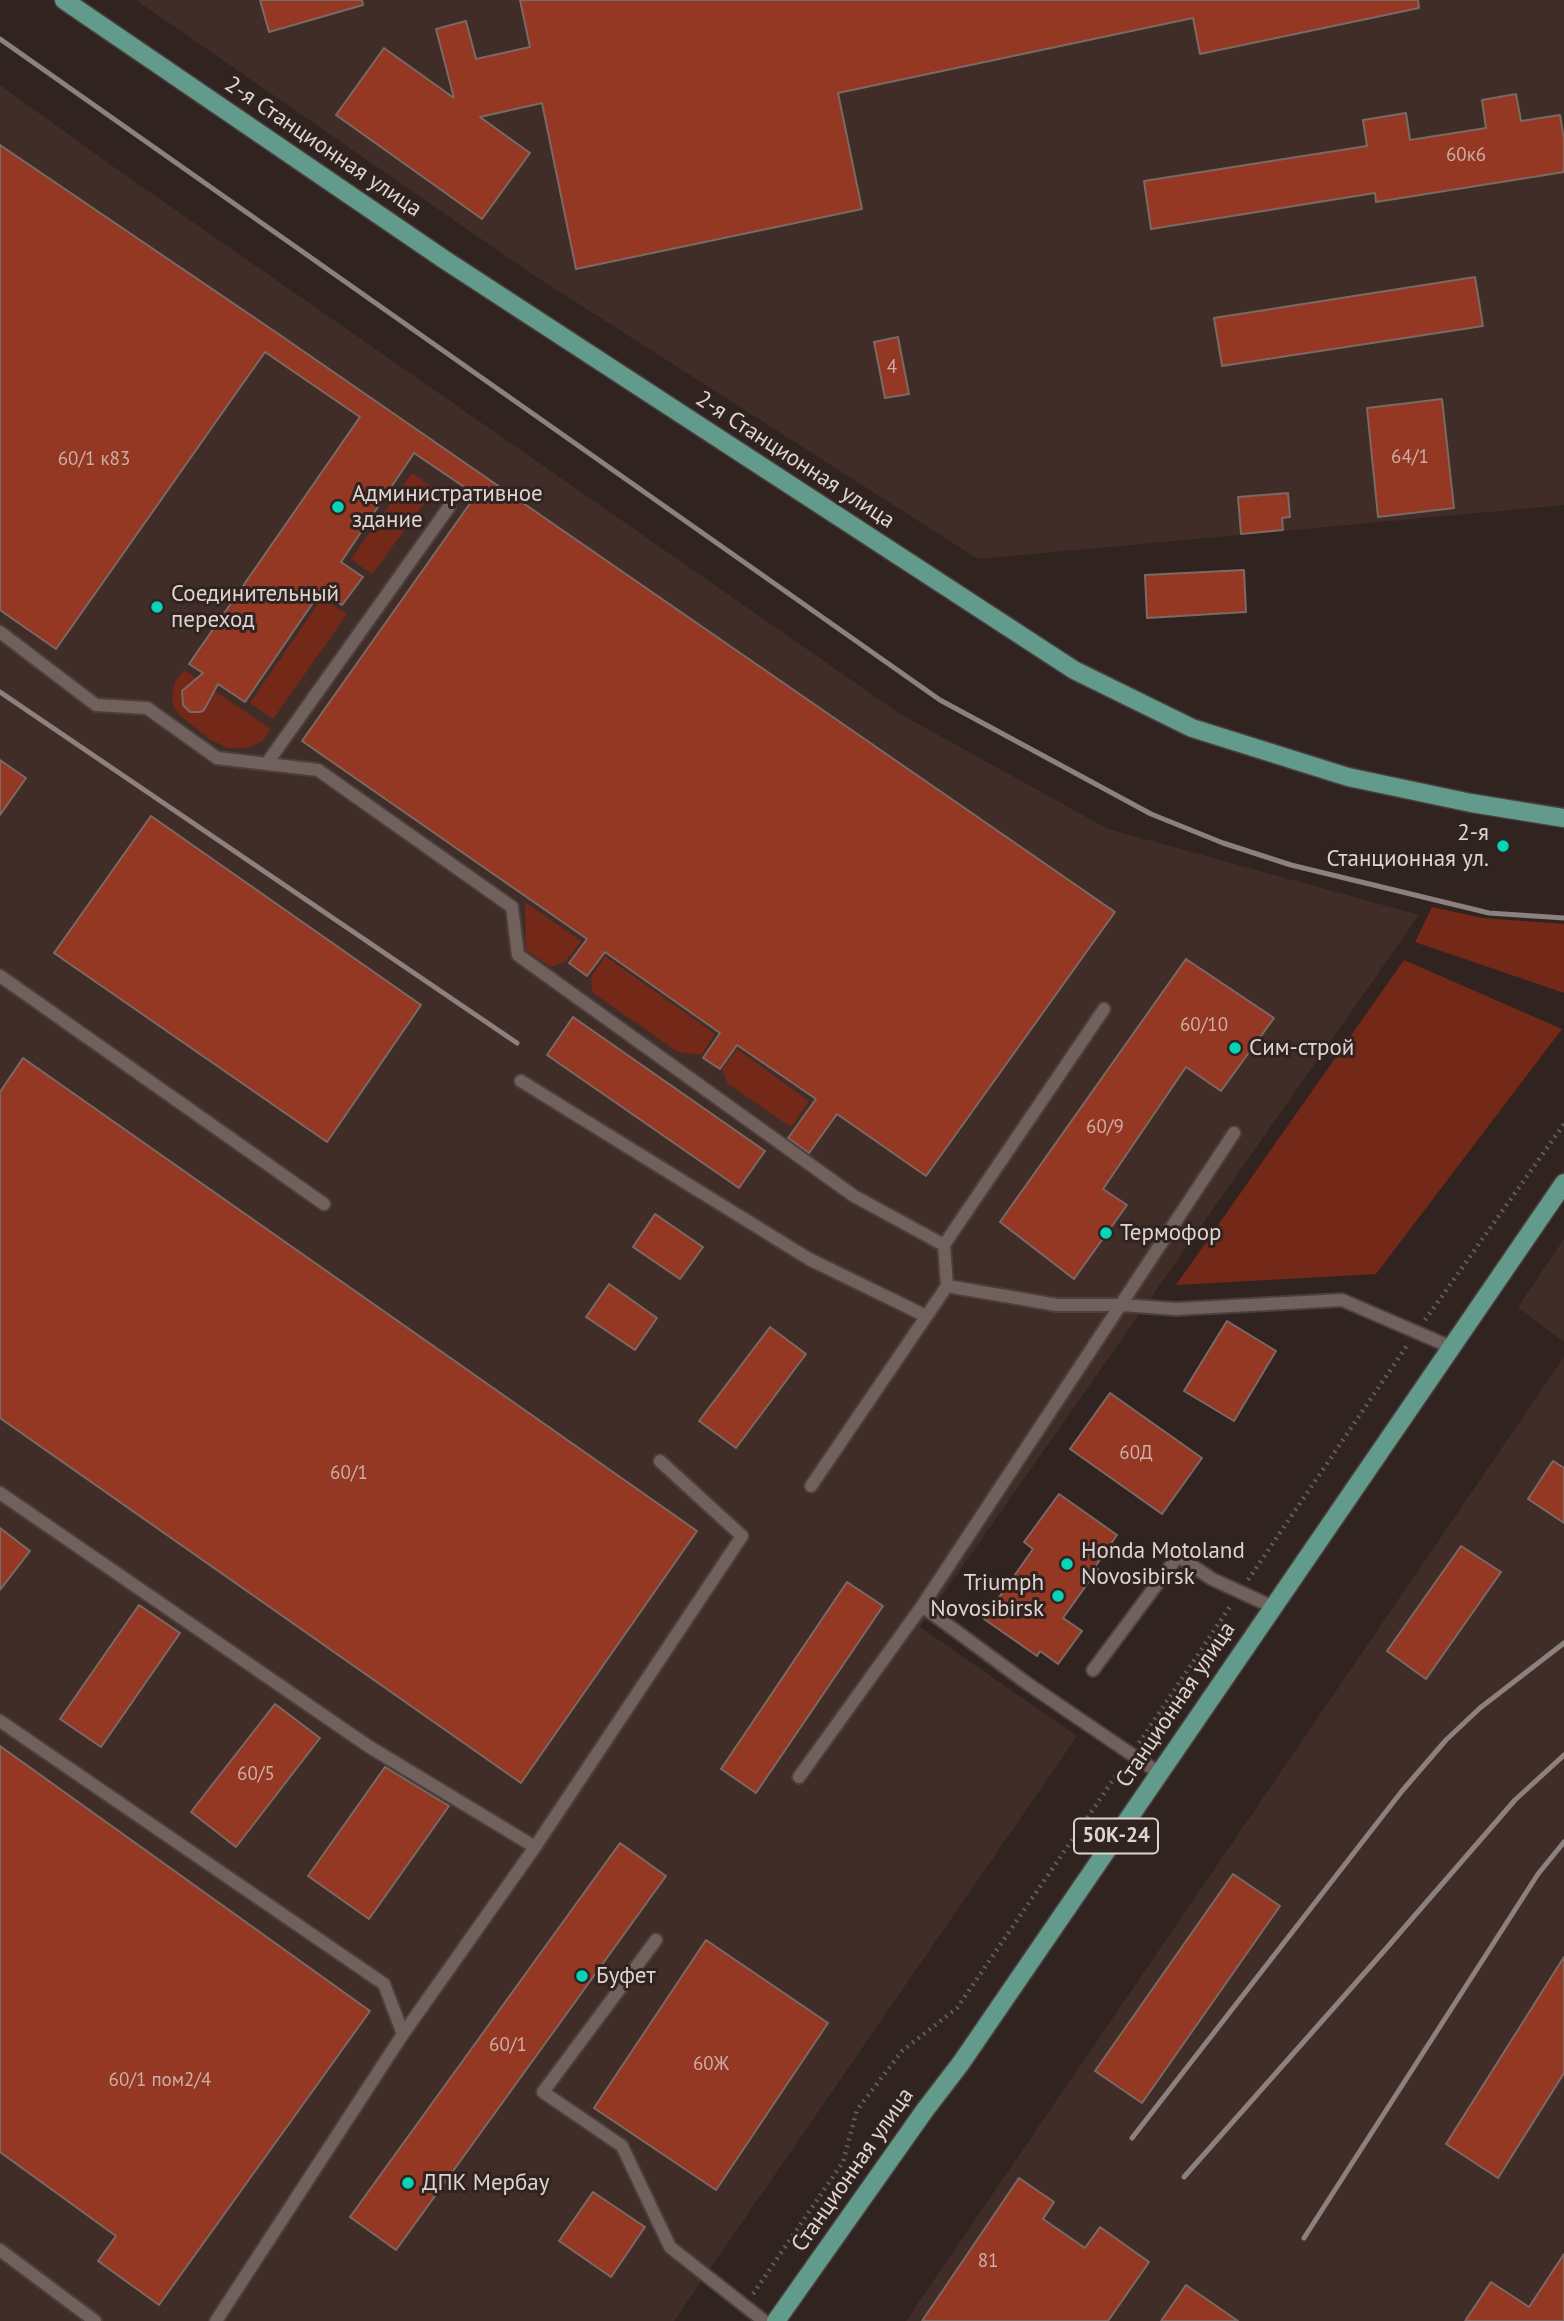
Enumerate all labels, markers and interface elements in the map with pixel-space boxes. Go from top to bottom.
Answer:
street label: 2-я Станционная улица [219,71,427,223]
house number: 60к6 [1446,145,1486,167]
house number: 4 [887,357,897,379]
street label: 2-я Станционная улица [690,385,900,535]
house number: 64/1 [1391,447,1429,469]
house number: 60/1 к83 [58,449,130,471]
place label: Административное здание [352,480,543,534]
marker: Административное здание [330,499,346,515]
place label: Соединительный переход [171,580,339,634]
marker: Соединительный переход [149,599,165,615]
place label: 2-я Станционная ул. [1327,819,1489,873]
marker: 2-я Станционная ул. [1495,838,1511,854]
house number: 60/10 [1180,1015,1228,1037]
place label: Сим-строй [1249,1034,1354,1062]
marker: Сим-строй [1227,1040,1243,1056]
house number: 60/9 [1086,1117,1124,1139]
place label: Термофор [1120,1219,1222,1247]
marker: Термофор [1098,1225,1114,1241]
house number: 60Д [1119,1443,1153,1465]
house number: 60/1 [330,1463,368,1485]
place label: Honda Motoland Novosibirsk [1081,1537,1245,1591]
marker: Honda Motoland Novosibirsk [1059,1556,1075,1572]
place label: Triumph Novosibirsk [930,1569,1044,1623]
marker: Triumph Novosibirsk [1050,1588,1066,1604]
street label: Станционная улица [1110,1617,1242,1793]
house number: 60/5 [237,1764,275,1786]
road number: 50К-24 [1074,1818,1158,1854]
place label: Буфет [596,1962,656,1990]
marker: Буфет [574,1968,590,1984]
house number: 60/1 [489,2035,527,2057]
house number: 60Ж [693,2054,729,2076]
house number: 60/1 пом2/4 [109,2070,211,2092]
street label: Станционная улица [786,2083,920,2257]
place label: ДПК Мербау [422,2169,549,2197]
marker: ДПК Мербау [400,2175,416,2191]
house number: 81 [978,2251,998,2273]

